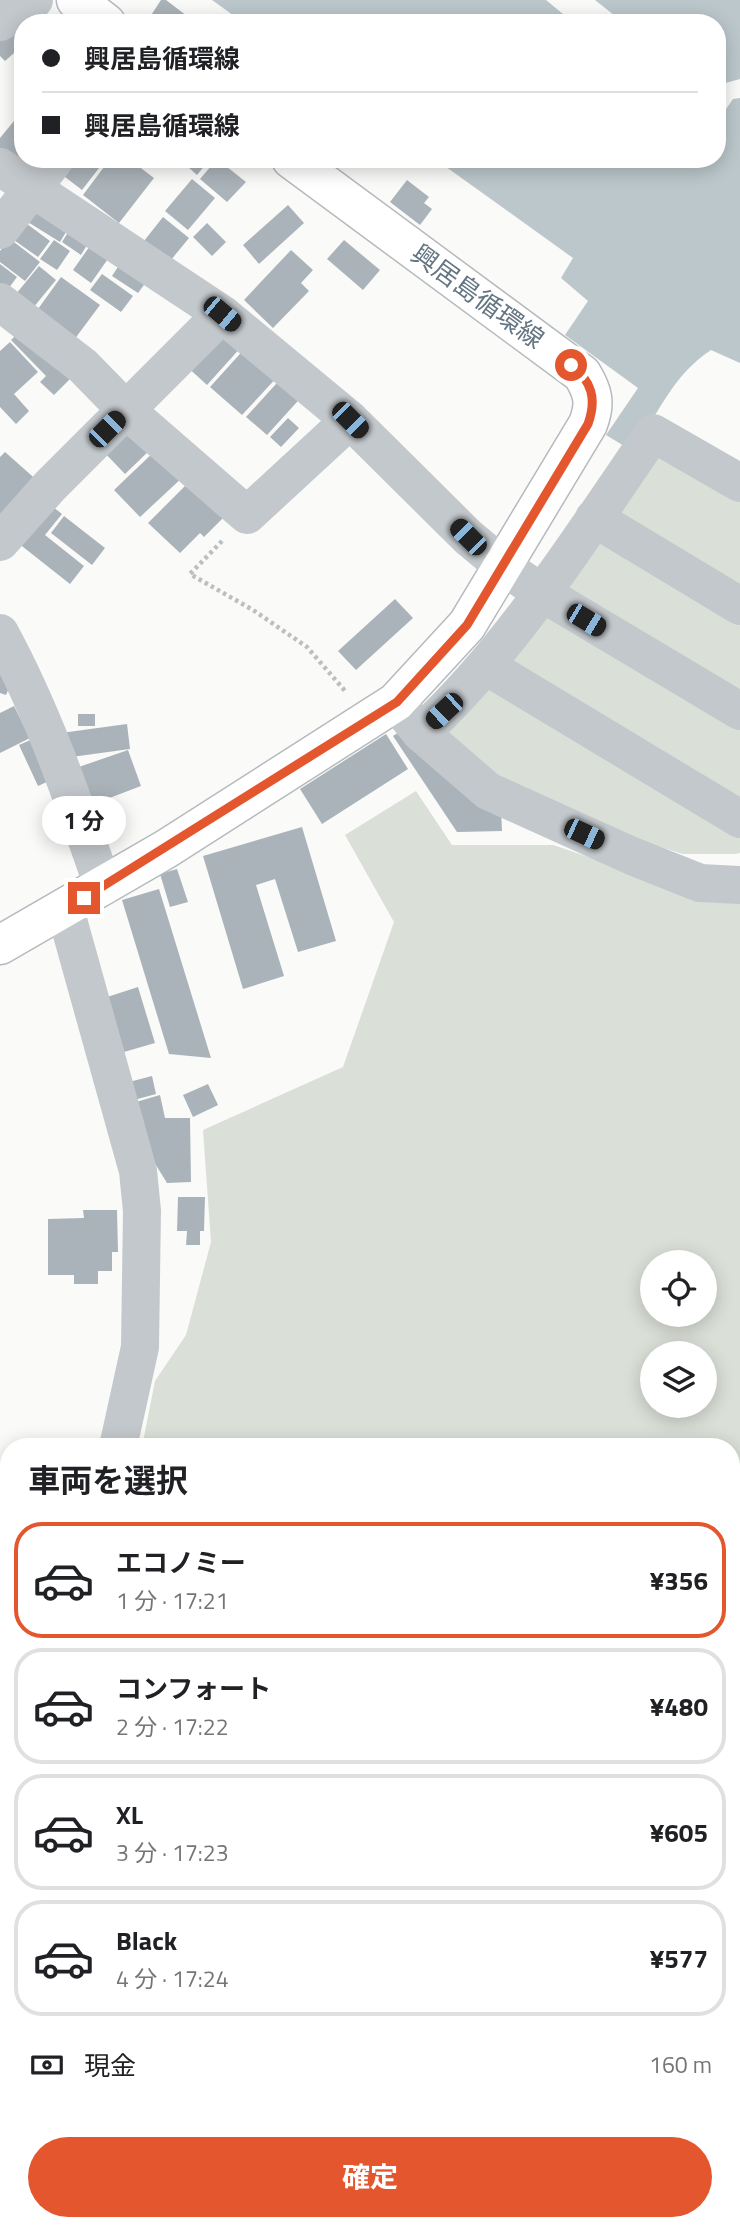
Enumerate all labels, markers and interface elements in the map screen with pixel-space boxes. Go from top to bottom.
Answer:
text: 興居島循環線 [84,39,240,78]
text: 興居島循環線 [84,106,240,145]
street label: 興居島循環線 [403,234,553,358]
car [200,292,245,336]
route start [555,349,587,381]
car [328,398,373,442]
car [85,407,130,451]
car [446,515,491,559]
car [563,600,610,640]
car [422,689,467,733]
callout: 1 分 [42,796,126,846]
text: 1 分 [64,803,104,838]
car [561,816,608,852]
route end [68,882,100,914]
map controls [640,1250,717,1418]
button: locate [640,1250,717,1327]
button: layers [640,1341,717,1418]
text: 車両を選択 [28,1456,188,1504]
text: エコノミー [116,1543,246,1582]
icon: car [32,1549,95,1612]
text: ¥356 [650,1561,708,1600]
text: 1 分 · 17:21 [116,1583,229,1618]
text: コンフォート [116,1669,271,1708]
icon: car [32,1675,95,1738]
text: ¥480 [650,1687,708,1726]
text: 2 分 · 17:22 [116,1709,229,1744]
text: XL [116,1795,143,1834]
icon: car [32,1801,95,1864]
text: ¥605 [650,1813,708,1852]
text: 3 分 · 17:23 [116,1835,229,1870]
text: Black [116,1921,177,1960]
icon: car [32,1927,95,1990]
text: ¥577 [650,1939,708,1978]
text: 4 分 · 17:24 [116,1961,229,1996]
icon: cash [28,2046,66,2084]
text: 現金 [84,2046,136,2085]
text: 160 m [649,2047,712,2082]
button: 確定 [28,2137,712,2217]

